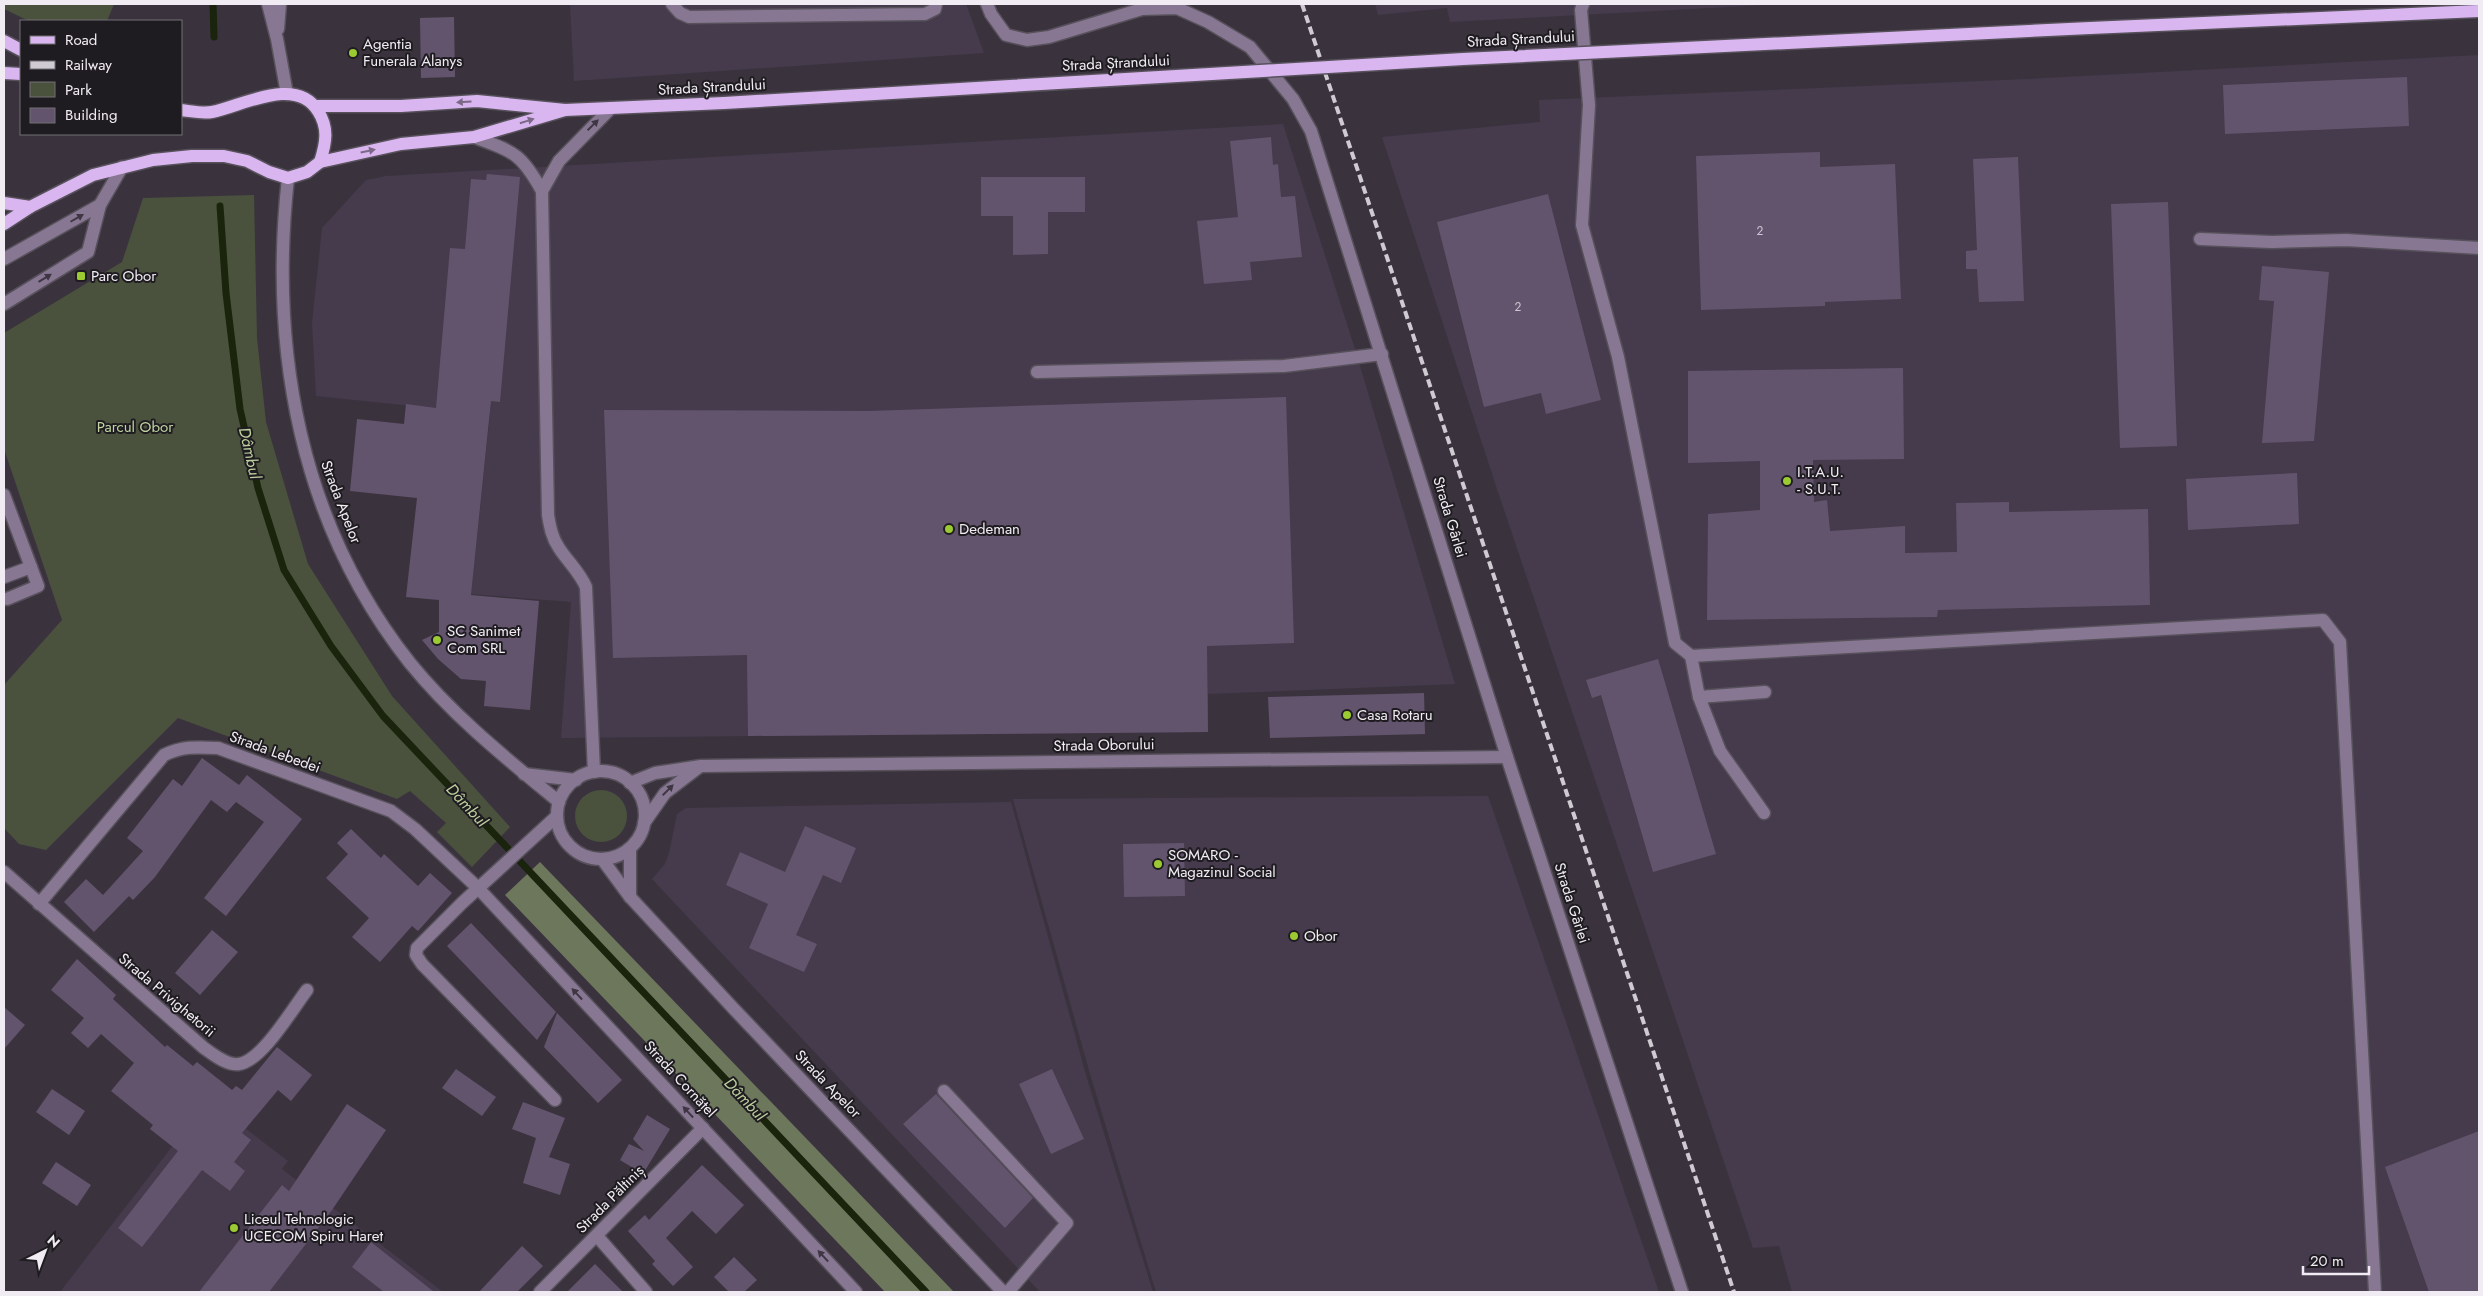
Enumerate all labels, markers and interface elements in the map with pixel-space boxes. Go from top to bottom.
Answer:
legend [20,20,182,135]
street label: Strada Ștrandului [1466,25,1576,53]
text: Road [65,29,97,51]
place label: Agentia Funerala Alanys [363,33,462,72]
marker: Agentia Funerala Alanys [347,47,359,59]
street label: Strada Ștrandului [1061,49,1171,77]
text: Railway [65,54,112,76]
street label: Strada Ștrandului [657,73,767,101]
text: Park [65,79,92,101]
one-way arrow [456,98,472,106]
text: Building [65,104,117,126]
one-way arrow [519,117,534,125]
one-way arrow [587,119,599,131]
one-way arrow [360,147,376,155]
one-way arrow [69,214,84,222]
house number: 2 [1757,222,1764,240]
place label: Parc Obor [91,265,157,287]
marker: Parc Obor [75,270,87,282]
one-way arrow [39,274,52,283]
house number: 2 [1515,298,1522,316]
park label: Parcul Obor [97,416,174,438]
water label: Dâmbul [233,425,267,482]
street label: Strada Apelor [315,457,367,548]
place label: I.T.A.U. - S.U.T. [1797,461,1844,500]
street label: Strada Gârlei [1427,474,1473,560]
marker: I.T.A.U. - S.U.T. [1781,475,1793,487]
place label: Dedeman [959,518,1020,540]
marker: Dedeman [943,523,955,535]
place label: SC Sanimet Com SRL [447,620,521,659]
marker: SC Sanimet Com SRL [431,634,443,646]
place label: Casa Rotaru [1357,704,1433,726]
marker: Casa Rotaru [1341,709,1353,721]
street label: Strada Lebedei [226,725,324,779]
street label: Strada Oborului [1053,733,1155,757]
water label: Dâmbul [441,778,494,833]
one-way arrow [662,784,674,796]
place label: SOMARO - Magazinul Social [1168,844,1276,883]
marker: SOMARO - Magazinul Social [1152,858,1164,870]
street label: Strada Gârlei [1549,860,1595,946]
place label: Obor [1304,925,1339,947]
marker: Obor [1288,930,1300,942]
street label: Strada Privighetorii [114,948,220,1042]
one-way arrow [571,988,583,1000]
street label: Strada Cornățel [639,1036,721,1122]
street label: Strada Apelor [790,1045,867,1124]
water label: Dâmbul [719,1072,772,1127]
one-way arrow [682,1106,694,1118]
street label: Strada Păltiniș [571,1160,649,1238]
place label: Liceul Tehnologic UCECOM Spiru Haret [244,1208,383,1247]
marker: Liceul Tehnologic UCECOM Spiru Haret [228,1222,240,1234]
north arrow [20,1226,70,1276]
text: N [43,1230,65,1252]
scale bar [2303,1244,2369,1276]
text: 20 m [2310,1250,2344,1272]
one-way arrow [817,1251,829,1263]

